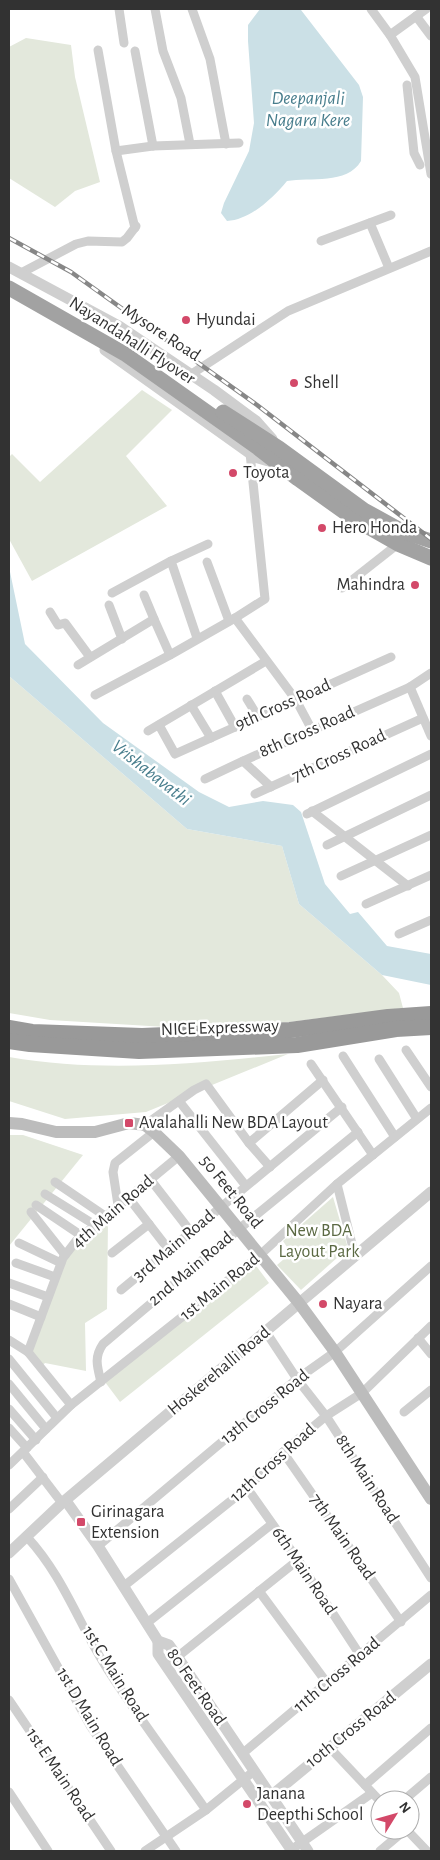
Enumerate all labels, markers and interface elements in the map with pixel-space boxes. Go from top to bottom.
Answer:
water label: Deepanjali Nagara Kere [266,89,350,130]
street label: Nayandahalli Flyover [66,294,198,388]
street label: Mysore Road [118,301,204,365]
place label: Hyundai [196,311,256,329]
marker: Hyundai [180,314,192,326]
place label: Shell [304,374,339,392]
marker: Shell [288,377,300,389]
place label: Toyota [243,464,290,482]
marker: Toyota [227,467,239,479]
place label: Hero Honda [332,519,417,537]
marker: Hero Honda [316,522,328,534]
place label: Mahindra [336,576,405,594]
marker: Mahindra [409,579,421,591]
street label: 9th Cross Road [233,676,333,734]
street label: 8th Cross Road [257,703,357,761]
street label: 7th Cross Road [289,726,389,786]
water label: Vrishabavathi [108,736,194,810]
street label: NICE Expressway [161,1017,280,1039]
place label: Avalahalli New BDA Layout [139,1114,328,1132]
marker: Avalahalli New BDA Layout [123,1117,135,1129]
street label: 50 Feet Road [196,1152,266,1232]
street label: 4th Main Road [69,1172,157,1252]
street label: 3rd Main Road [130,1207,218,1285]
park label: New BDA Layout Park [279,1222,360,1261]
street label: 2nd Main Road [145,1229,237,1309]
street label: 1st Main Road [177,1250,263,1324]
place label: Nayara [333,1295,383,1313]
marker: Nayara [317,1298,329,1310]
street label: Hoskerehalli Road [164,1323,274,1419]
street label: 13th Cross Road [218,1366,312,1448]
street label: 12th Cross Road [227,1420,319,1506]
street label: 8th Main Road [332,1432,402,1526]
street label: 7th Main Road [306,1491,378,1583]
place label: Girinagara Extension [91,1503,165,1542]
marker: Girinagara Extension [75,1516,87,1528]
street label: 6th Main Road [268,1524,340,1618]
street label: 1st C Main Road [79,1623,151,1725]
street label: 11th Cross Road [291,1634,383,1716]
street label: 80 Feet Road [163,1645,229,1729]
street label: 1st D Main Road [53,1665,125,1769]
street label: 10th Cross Road [303,1689,399,1771]
street label: 1st E Main Road [22,1725,98,1825]
place label: Janana Deepthi School [257,1785,363,1824]
north arrow [370,1790,420,1840]
marker: Janana Deepthi School [241,1798,253,1810]
text: N [396,1800,413,1816]

